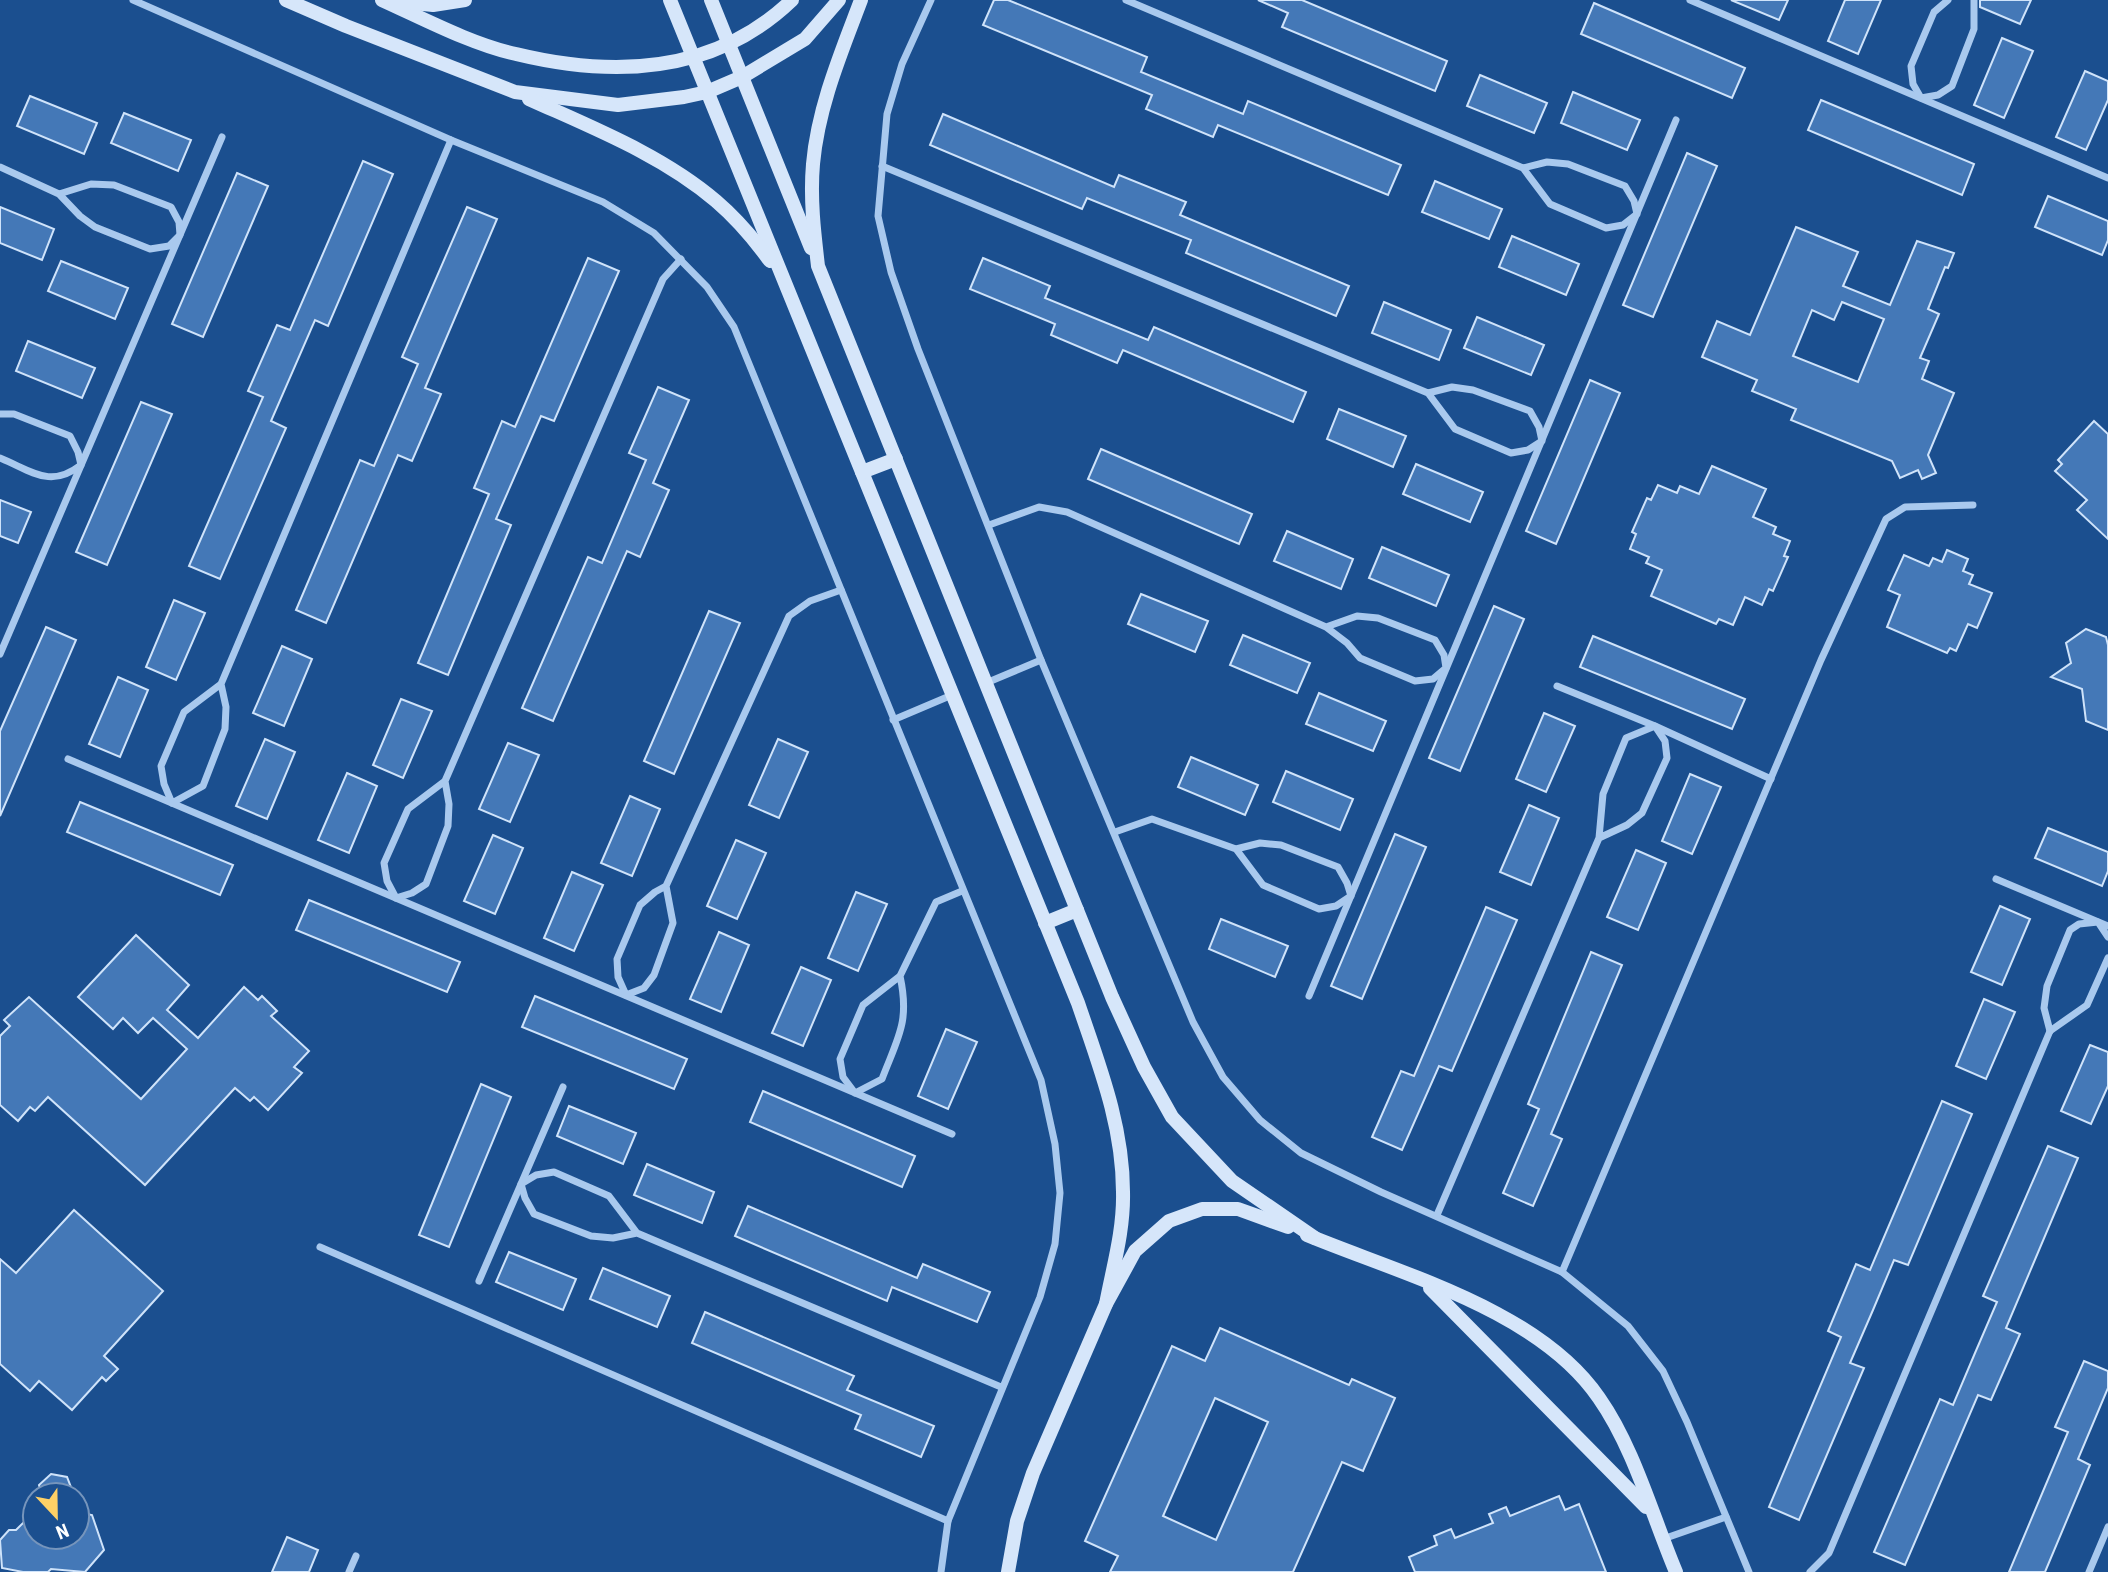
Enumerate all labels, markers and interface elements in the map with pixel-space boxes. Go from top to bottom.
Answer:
north arrow [21,1481,91,1551]
text: N [52,1518,72,1544]

